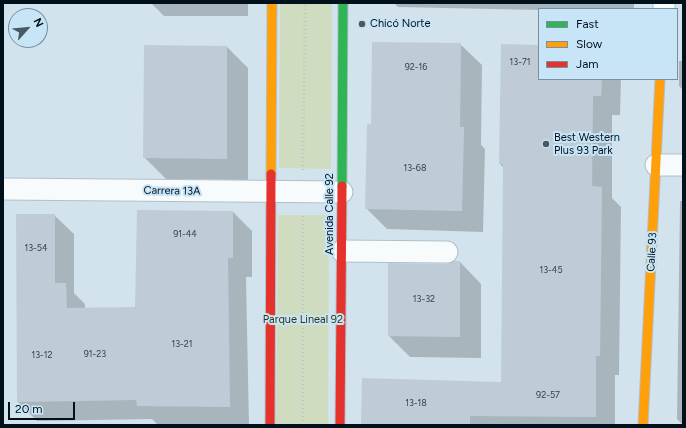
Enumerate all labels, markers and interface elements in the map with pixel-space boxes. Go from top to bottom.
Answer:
north arrow [8,8,48,48]
legend [538,8,678,80]
text: N [31,16,46,30]
place label: Chicó Norte [370,17,430,31]
text: Fast [576,17,599,31]
marker: Chicó Norte [357,19,367,29]
text: Slow [576,37,602,51]
house number: 13-71 [510,57,530,67]
text: Jam [576,57,599,71]
house number: 92-16 [405,62,427,72]
place label: Best Western Plus 93 Park [554,131,620,157]
marker: Best Western Plus 93 Park [541,139,551,149]
house number: 13-68 [404,163,426,173]
street label: Avenida Calle 92 [323,173,337,255]
street label: Carrera 13A [143,184,201,198]
house number: 91-44 [173,229,197,239]
street label: Calle 93 [644,232,660,272]
house number: 13-54 [24,243,48,253]
house number: 13-45 [539,265,563,275]
house number: 13-32 [413,294,435,304]
park label: Parque Lineal 92 [263,313,343,327]
house number: 13-21 [171,339,193,349]
house number: 91-23 [84,349,106,359]
house number: 13-12 [31,350,53,360]
house number: 92-57 [536,390,560,400]
scale bar [10,394,77,420]
house number: 13-18 [405,398,427,408]
text: 20 m [15,402,43,416]

